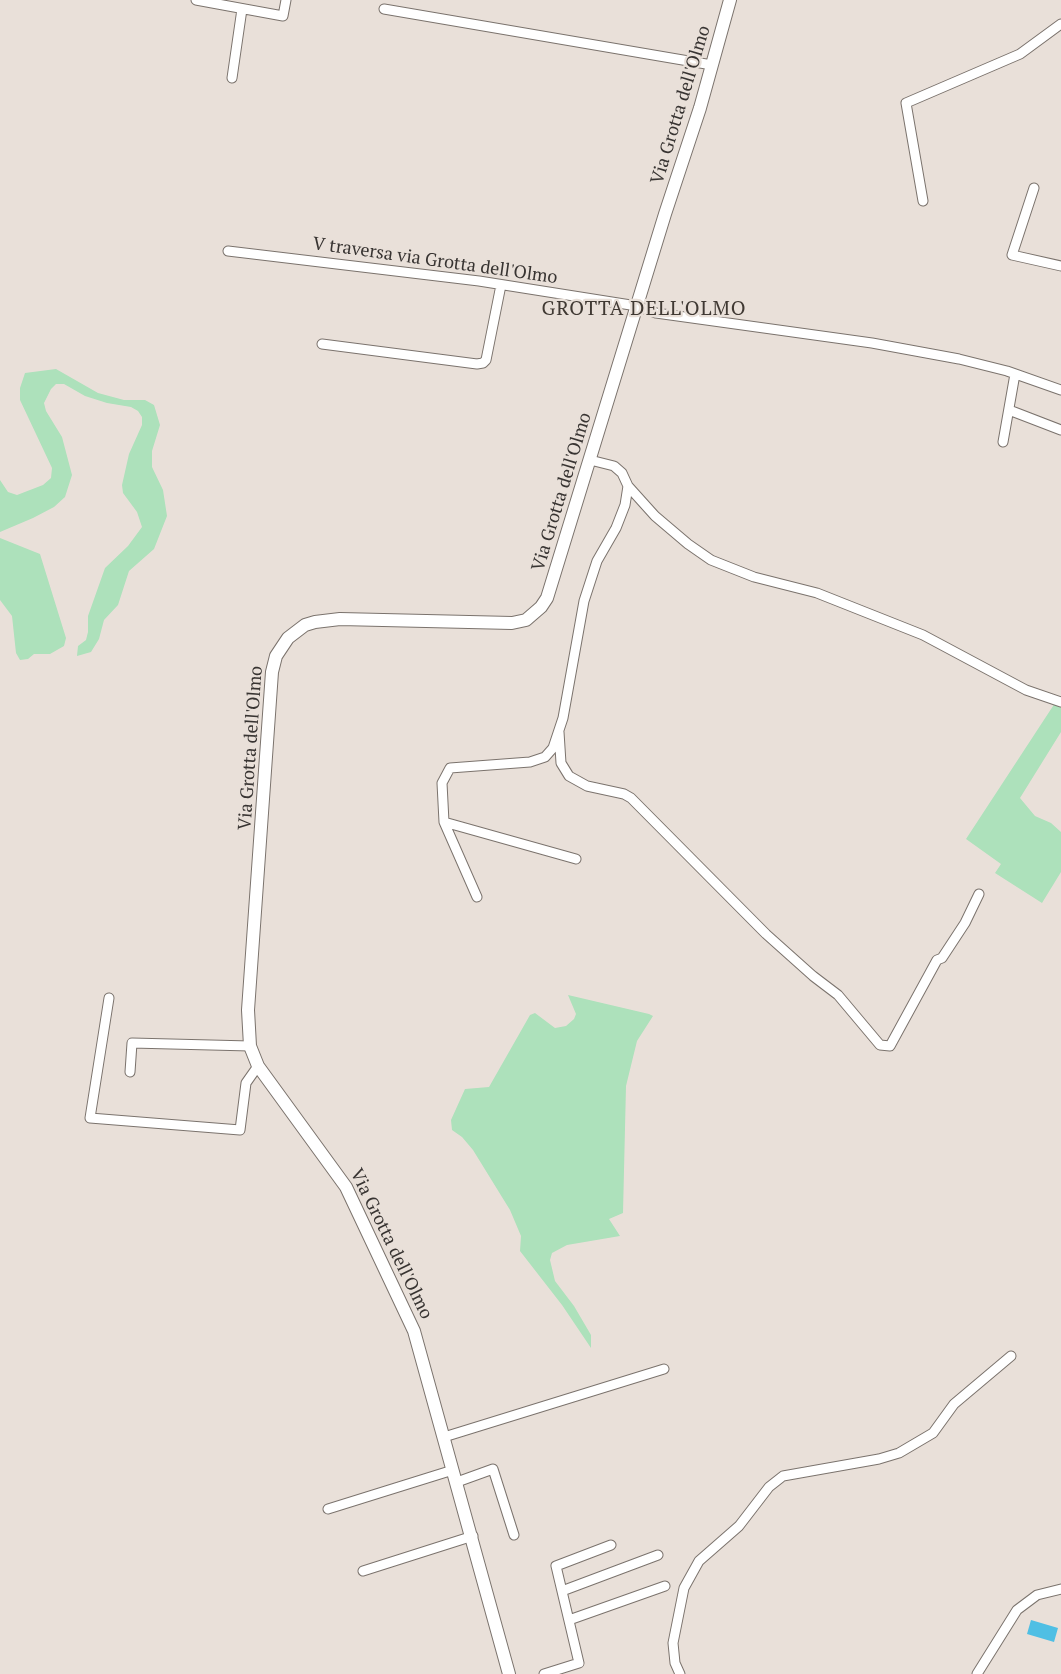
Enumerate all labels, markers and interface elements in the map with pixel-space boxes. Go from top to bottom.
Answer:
street label: Via Grotta dell'Olmo [647,23,715,187]
street label: V traversa via Grotta dell'Olmo [311,233,559,289]
district label: GROTTA DELL'OLMO [539,297,749,321]
street label: Via Grotta dell'Olmo [528,410,596,574]
street label: Via Grotta dell'Olmo [234,665,268,831]
street label: Via Grotta dell'Olmo [345,1165,437,1323]

